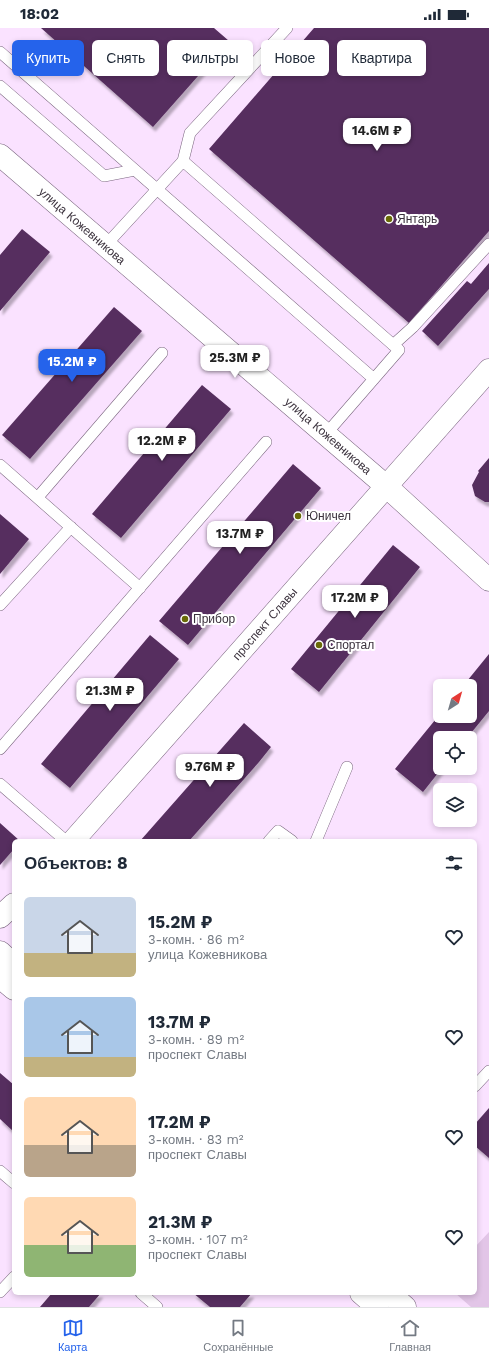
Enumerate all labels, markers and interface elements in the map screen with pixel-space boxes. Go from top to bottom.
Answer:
text: 18:02 [20,5,59,23]
chip: Купить [12,40,84,76]
chip: Снять [92,40,159,76]
chip: Фильтры [167,40,253,76]
chip: Новое [261,40,329,76]
chip: Квартира [337,40,426,76]
pin: 14.6M ₽ [340,118,414,152]
text: 14.6M ₽ [352,123,402,138]
street label: улица Кожевникова [36,185,128,268]
place label: Янтарь [397,212,437,226]
marker: Янтарь [384,214,394,224]
pin: 25.3M ₽ [198,345,272,379]
pin: 15.2M ₽ [35,349,109,383]
text: 25.3M ₽ [209,350,261,365]
text: 15.2M ₽ [47,354,97,369]
street label: улица Кожевникова [282,395,374,478]
pin: 12.2M ₽ [125,428,199,462]
text: 12.2M ₽ [137,433,187,448]
place label: Юничел [306,509,351,523]
marker: Юничел [293,511,303,521]
pin: 13.7M ₽ [203,521,277,555]
text: 13.7M ₽ [216,526,264,541]
street label: проспект Славы [230,585,300,663]
pin: 17.2M ₽ [318,585,392,619]
text: 17.2M ₽ [331,590,379,605]
place label: Прибор [193,612,236,626]
marker: Прибор [180,614,190,624]
place label: Спортал [327,638,374,652]
marker: Спортал [314,640,324,650]
pin: 21.3M ₽ [73,678,147,712]
north arrow [433,679,477,723]
map controls [433,679,477,827]
text: 21.3M ₽ [85,683,135,698]
button: locate [433,731,477,775]
pin: 9.76M ₽ [173,754,247,788]
text: 9.76M ₽ [185,759,235,774]
button: layers [433,783,477,827]
icon: filters [443,852,465,874]
text: Объектов: 8 [24,853,128,873]
text: 15.2M ₽ [148,912,212,932]
icon: home [56,913,104,961]
icon: heart [443,926,465,948]
text: 3-комн. · 86 m² [148,932,244,947]
text: улица Кожевникова [148,947,267,962]
text: 13.7M ₽ [148,1012,211,1032]
icon: home [56,1013,104,1061]
icon: heart [443,1026,465,1048]
text: 3-комн. · 89 m² [148,1032,244,1047]
text: проспект Славы [148,1047,247,1062]
text: 17.2M ₽ [148,1112,211,1132]
icon: home [56,1113,104,1161]
icon: heart [443,1126,465,1148]
text: 3-комн. · 83 m² [148,1132,244,1147]
text: проспект Славы [148,1147,247,1162]
text: 21.3M ₽ [148,1212,213,1232]
icon: home [56,1213,104,1261]
icon: heart [443,1226,465,1248]
text: 3-комн. · 107 m² [148,1232,248,1247]
text: проспект Славы [148,1247,247,1262]
tab: Карта [58,1317,87,1354]
tab: Сохранённые [203,1317,273,1354]
tab: Главная [389,1317,431,1354]

